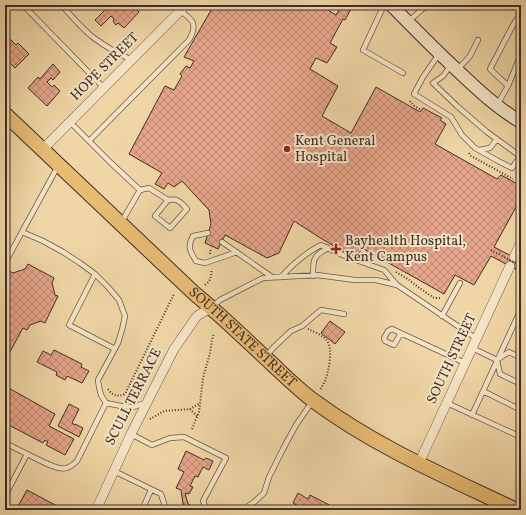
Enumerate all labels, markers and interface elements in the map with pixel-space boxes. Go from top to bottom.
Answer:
street label: HOPE STREET [67,29,143,105]
place label: Kent General Hospital [295,132,376,167]
marker: Kent General Hospital [282,144,292,154]
place label: Bayhealth Hospital, Kent Campus [345,232,466,267]
marker: Bayhealth Hospital, Kent Campus [330,243,342,255]
street label: SOUTH STATE STREET [184,283,301,392]
street label: SOUTH STREET [423,311,481,407]
street label: SCULL TERRACE [101,345,167,449]

